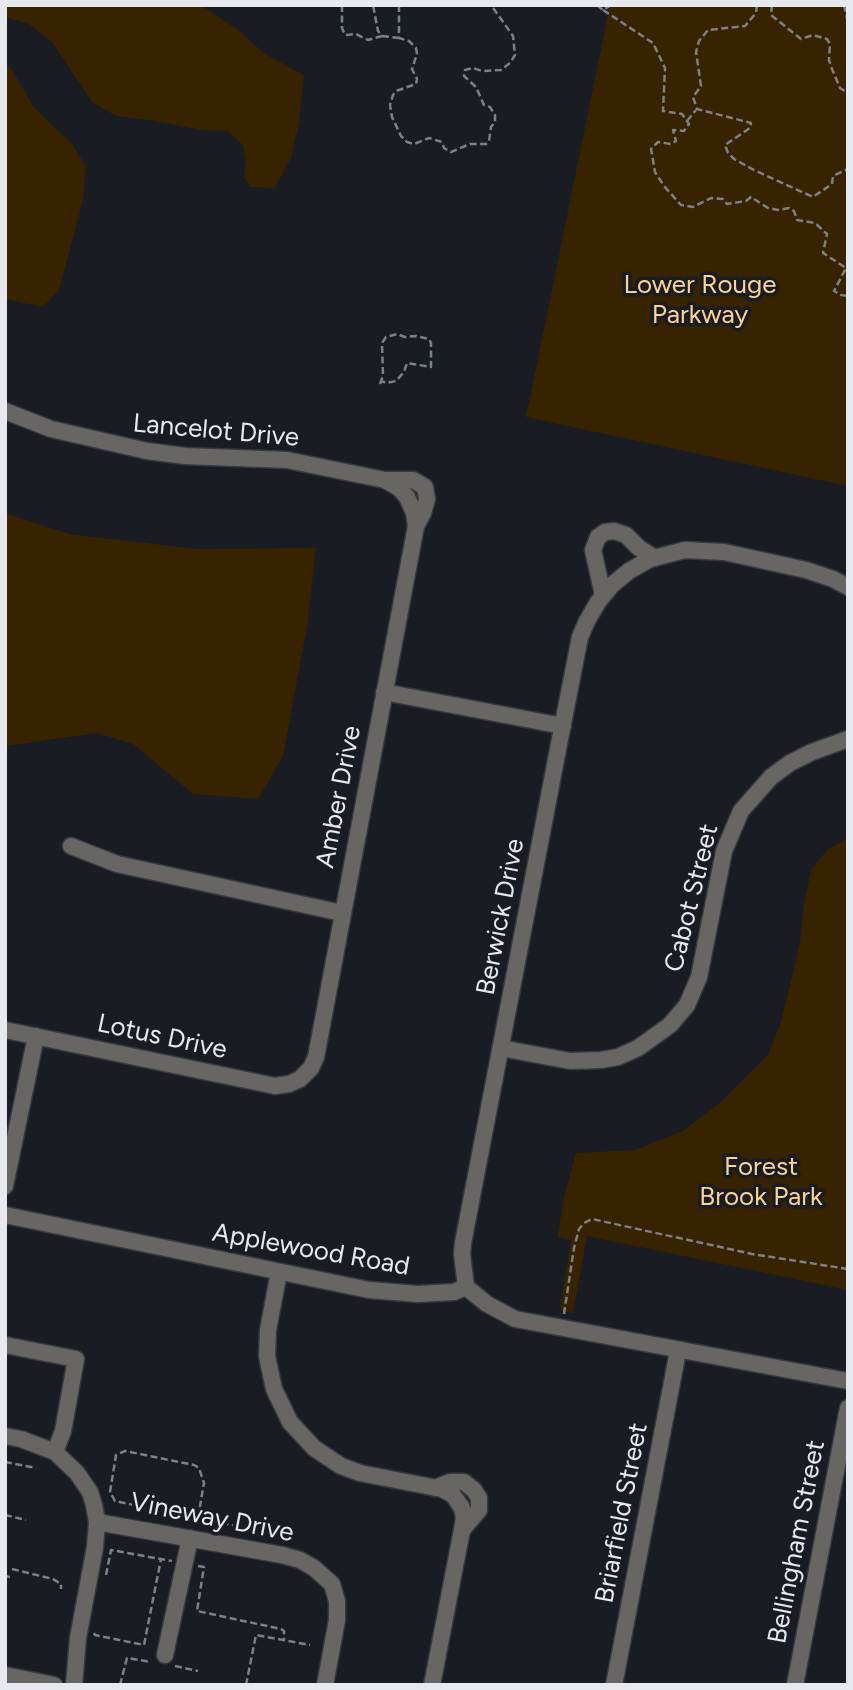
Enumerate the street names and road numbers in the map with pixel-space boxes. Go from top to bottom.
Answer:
street label: Lancelot Drive [132,408,300,454]
street label: Amber Drive [310,723,368,871]
street label: Cabot Street [659,821,725,975]
street label: Berwick Drive [471,836,531,998]
street label: Lotus Drive [94,1008,230,1066]
street label: Applewood Road [210,1217,412,1283]
street label: Briarfield Street [589,1420,655,1606]
street label: Bellingham Street [762,1438,832,1646]
street label: Vineway Drive [128,1487,296,1549]

